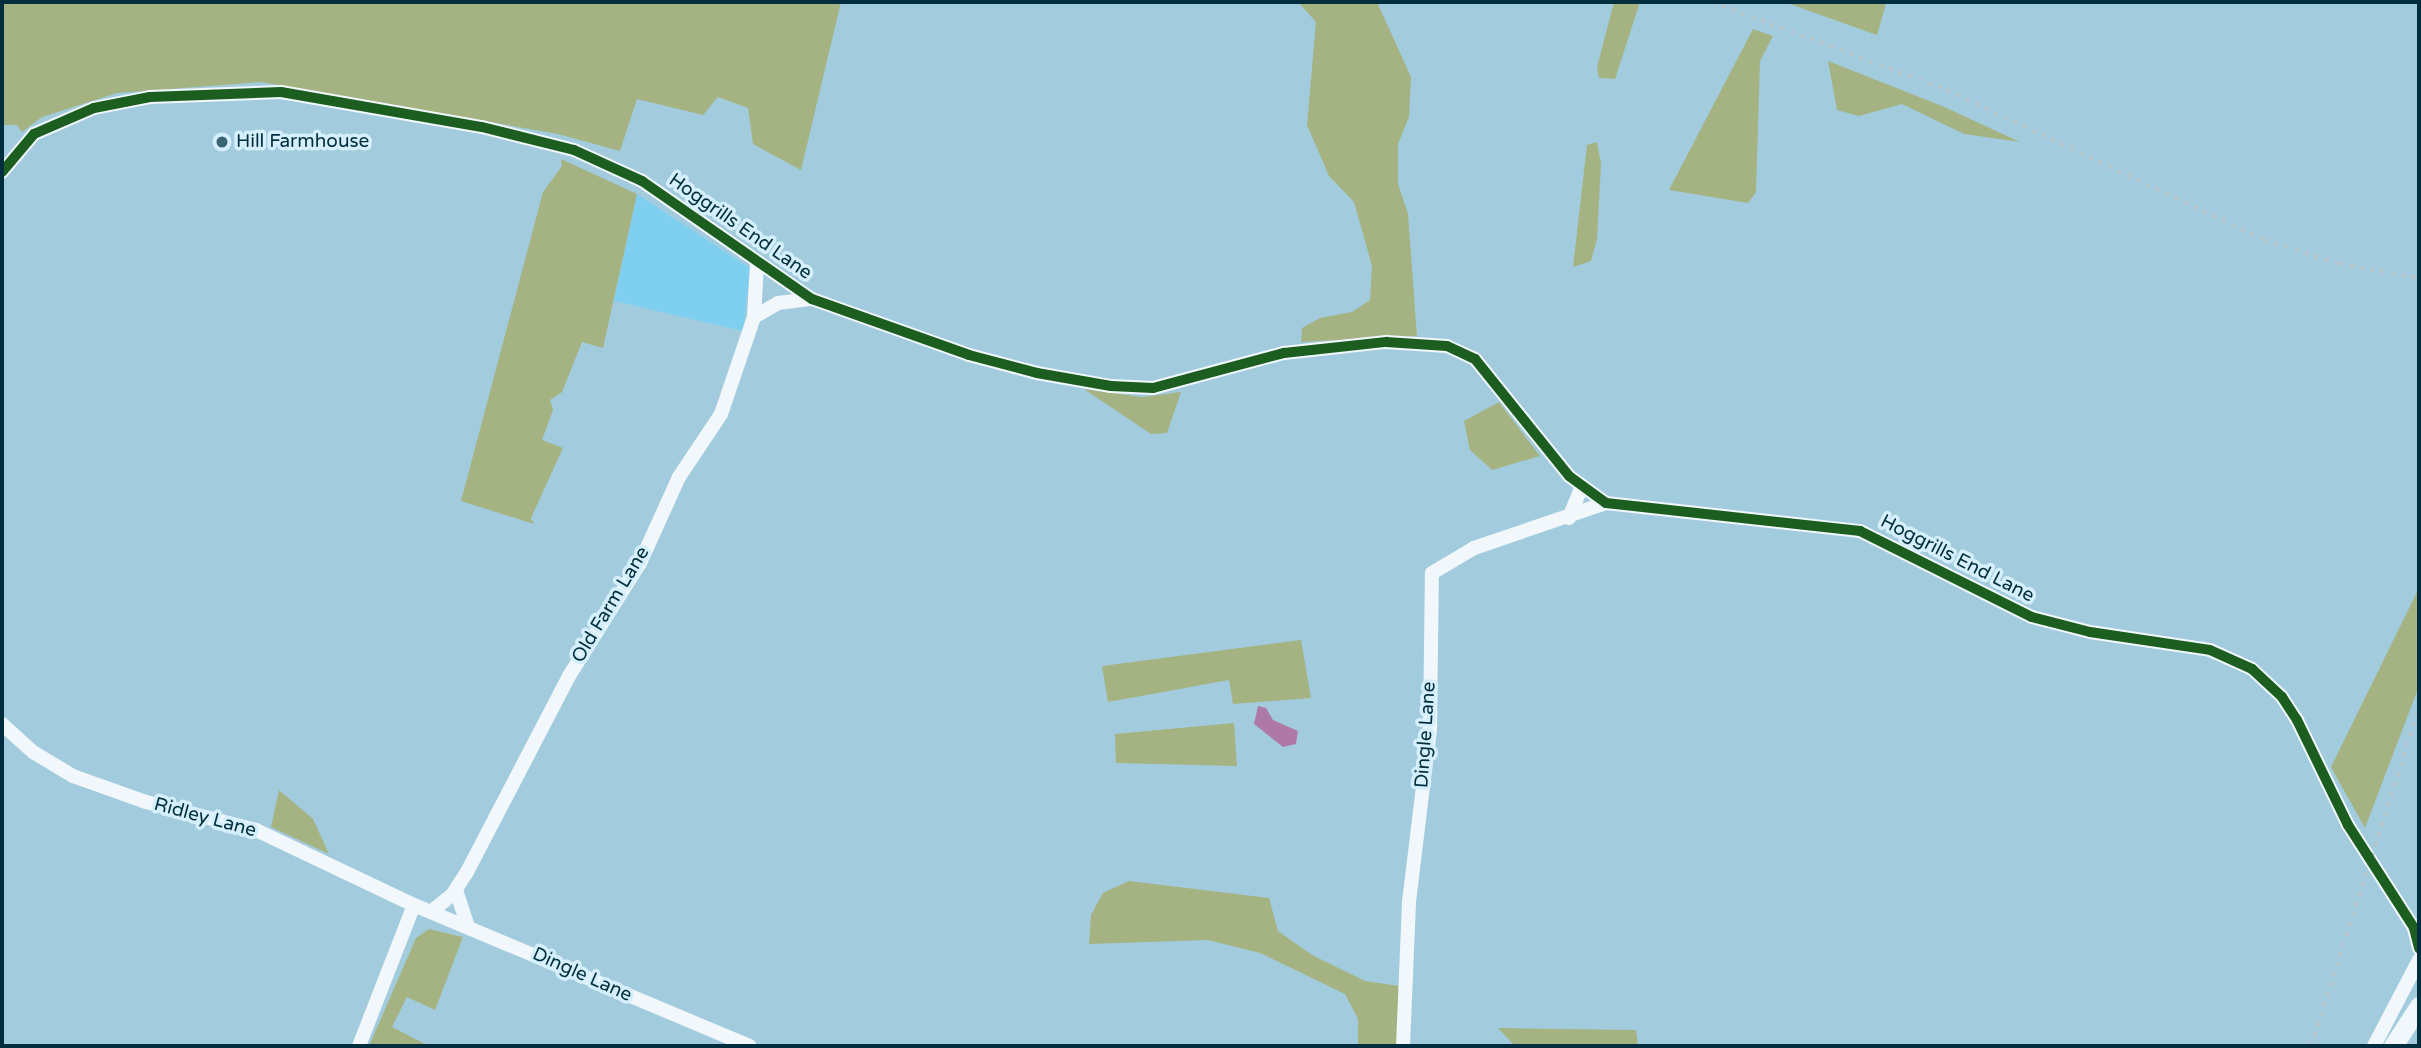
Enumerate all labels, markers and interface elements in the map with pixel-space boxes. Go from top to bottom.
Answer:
place label: Hill Farmhouse [236,131,369,153]
marker: Hill Farmhouse [214,134,230,150]
street label: Hoggrills End Lane [664,169,816,285]
street label: Hoggrills End Lane [1876,510,2038,608]
street label: Old Farm Lane [567,543,655,667]
street label: Dingle Lane [1411,681,1441,789]
street label: Ridley Lane [151,793,259,843]
street label: Dingle Lane [529,943,635,1007]

